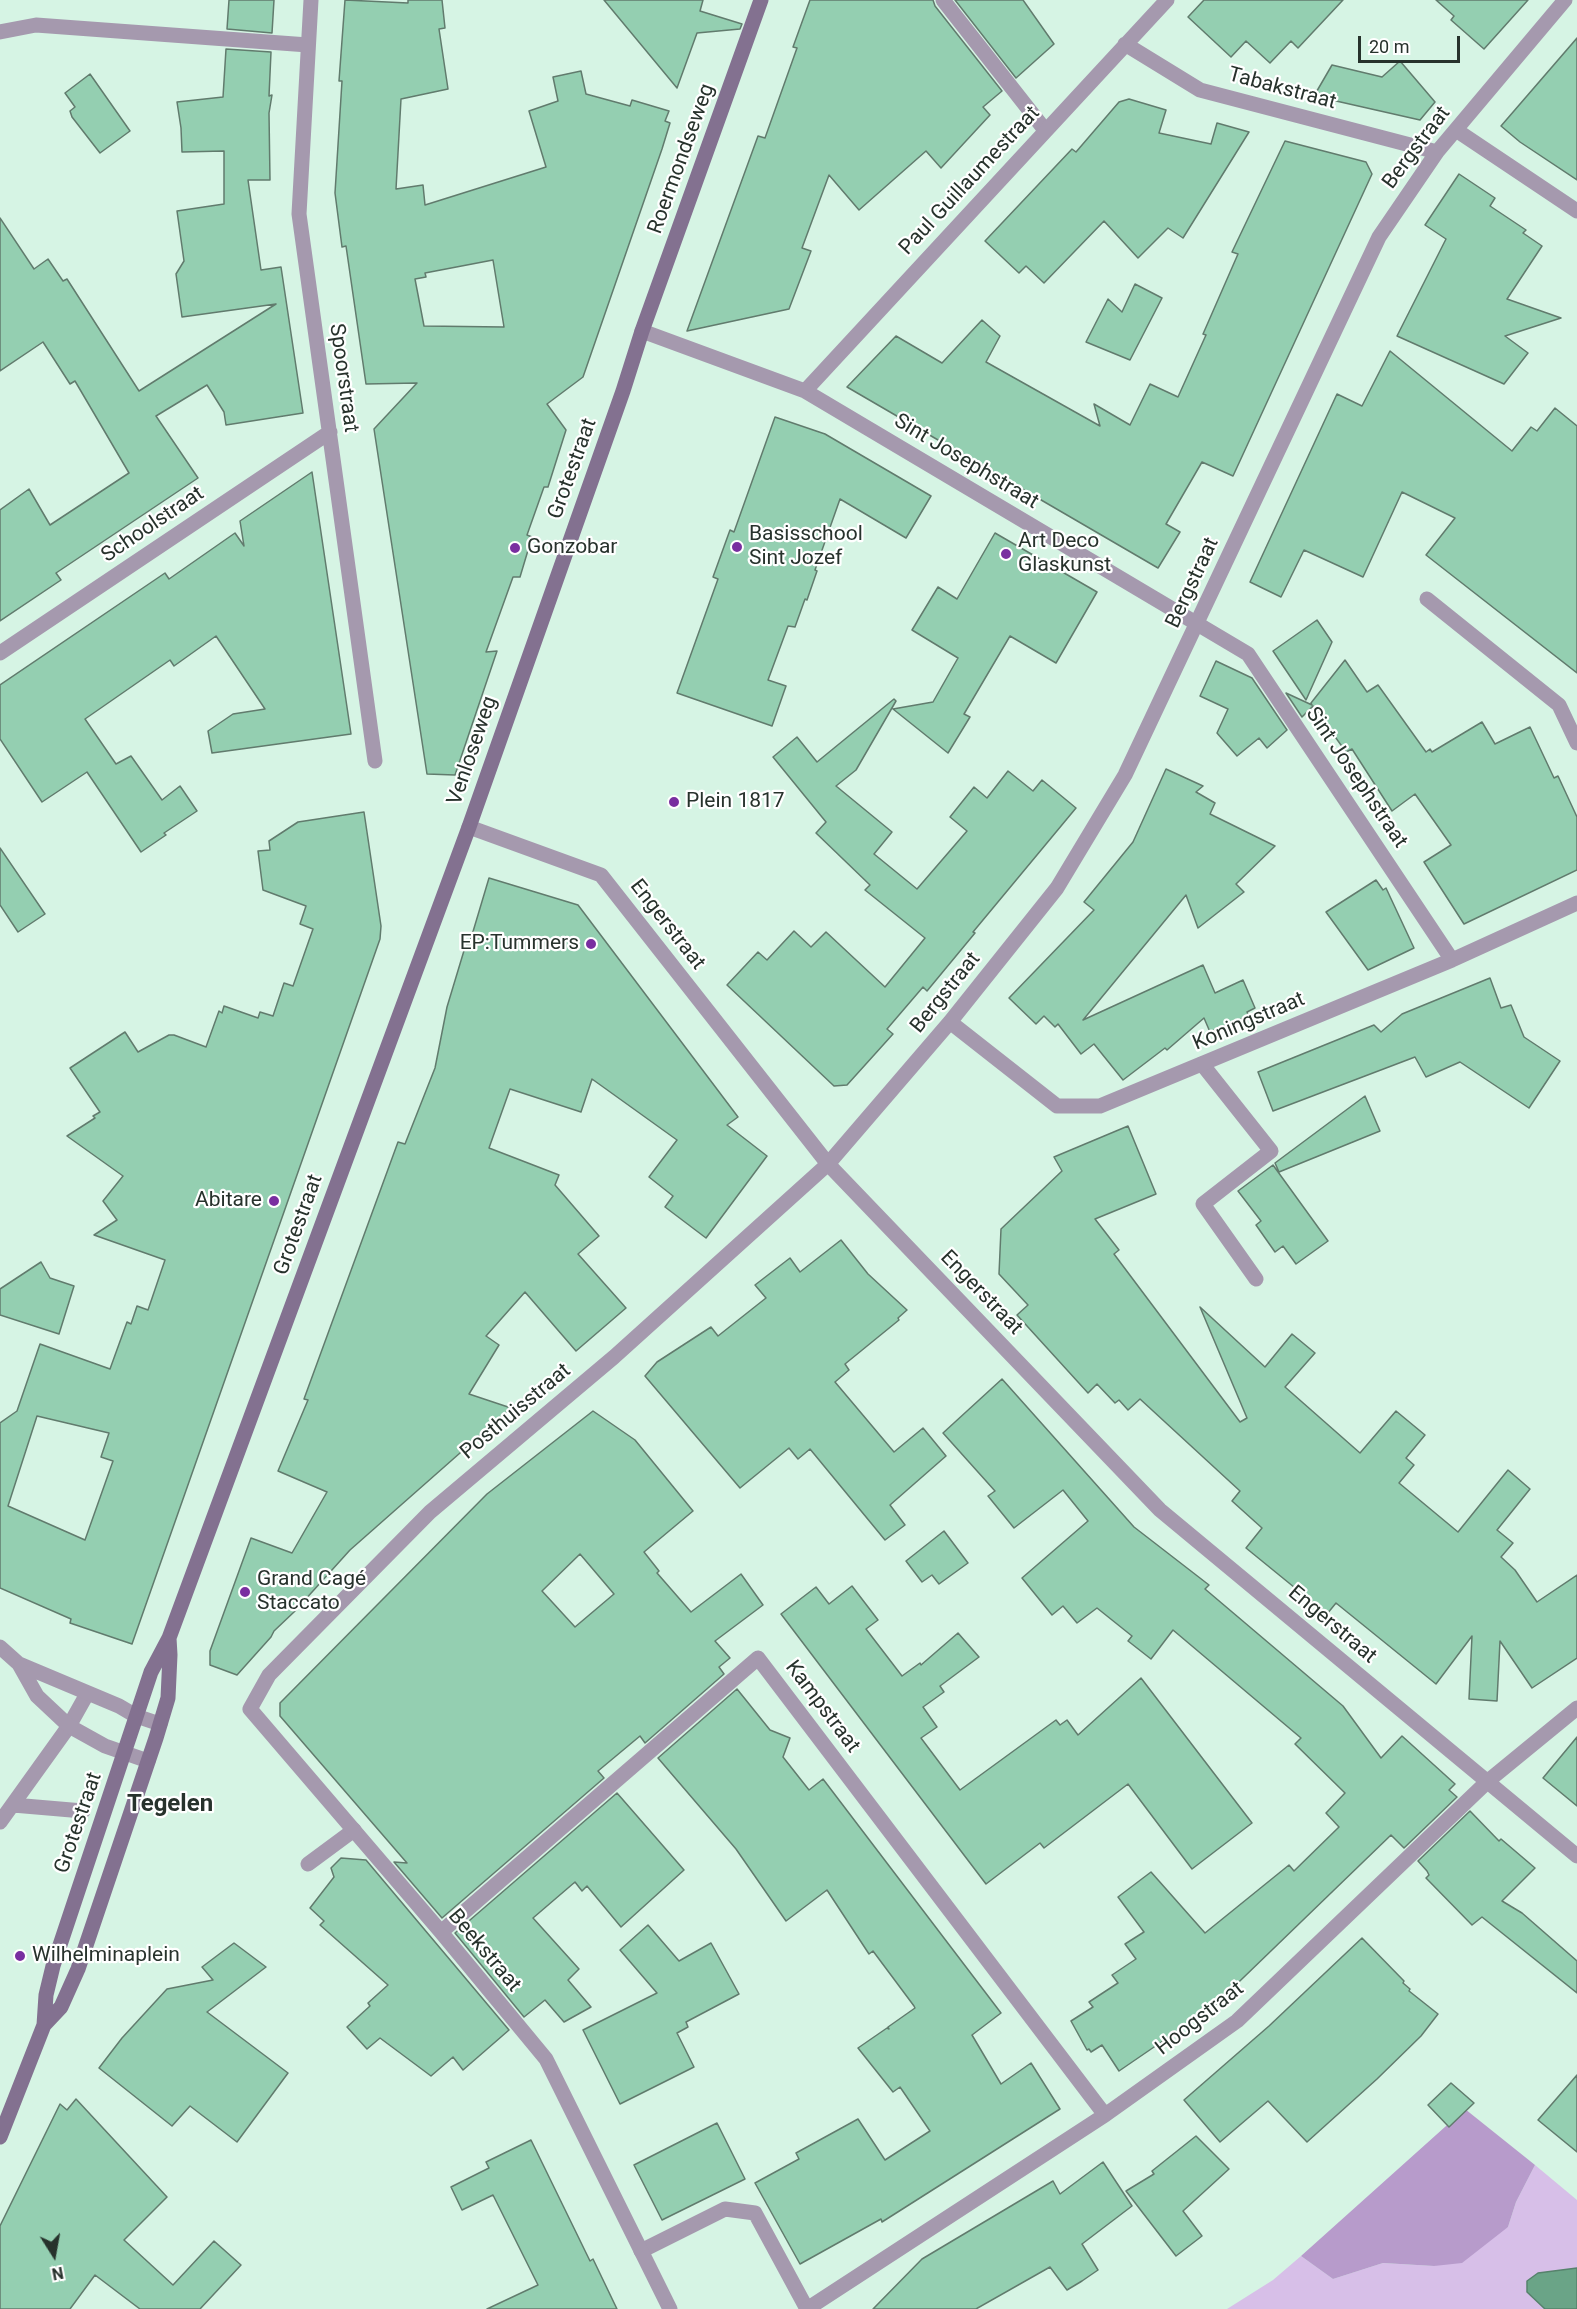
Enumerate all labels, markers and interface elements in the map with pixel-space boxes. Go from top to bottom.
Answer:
scale bar [1361,24,1463,62]
text: 20 m [1369,36,1409,57]
street label: Tabakstraat [1225,62,1339,116]
street label: Roermondseweg [643,81,721,237]
street label: Paul Guillaumestraat [895,101,1045,261]
street label: Bergstraat [1378,102,1456,194]
street label: Spoorstraat [323,322,363,434]
street label: Sint Josephstraat [889,409,1043,515]
street label: Grotestraat [543,415,603,523]
street label: Schoolstraat [97,482,209,568]
place label: Basisschool Sint Jozef [749,522,863,572]
place label: Art Deco Glaskunst [1018,529,1111,579]
street label: Bergstraat [1161,534,1225,632]
place label: Gonzobar [527,535,617,561]
marker: Basisschool Sint Jozef [730,540,744,554]
marker: Gonzobar [508,541,522,555]
marker: Art Deco Glaskunst [999,547,1013,561]
street label: Venloseweg [443,693,503,809]
street label: Sint Josephstraat [1300,703,1412,853]
place label: Plein 1817 [686,789,785,815]
marker: Plein 1817 [667,795,681,809]
street label: Engerstraat [624,875,710,975]
place label: EP:Tummers [460,931,579,957]
marker: EP:Tummers [584,937,598,951]
street label: Bergstraat [906,947,986,1039]
street label: Koningstraat [1189,987,1309,1057]
street label: Grotestraat [269,1171,329,1279]
place label: Abitare [195,1188,262,1214]
marker: Abitare [267,1194,281,1208]
street label: Engerstraat [935,1246,1027,1340]
street label: Posthuisstraat [456,1359,576,1465]
place label: Grand Cagé Staccato [257,1567,366,1617]
street label: Engerstraat [1283,1581,1381,1669]
marker: Grand Cagé Staccato [238,1585,252,1599]
street label: Kampstraat [779,1656,865,1758]
street label: Grotestraat [50,1769,108,1877]
district label: Tegelen [127,1791,213,1819]
street label: Beekstraat [442,1905,526,1997]
place label: Wilhelminaplein [32,1943,180,1969]
marker: Wilhelminaplein [13,1949,27,1963]
street label: Hoogstraat [1151,1977,1249,2061]
north arrow [24,2225,84,2285]
text: N [50,2263,65,2284]

